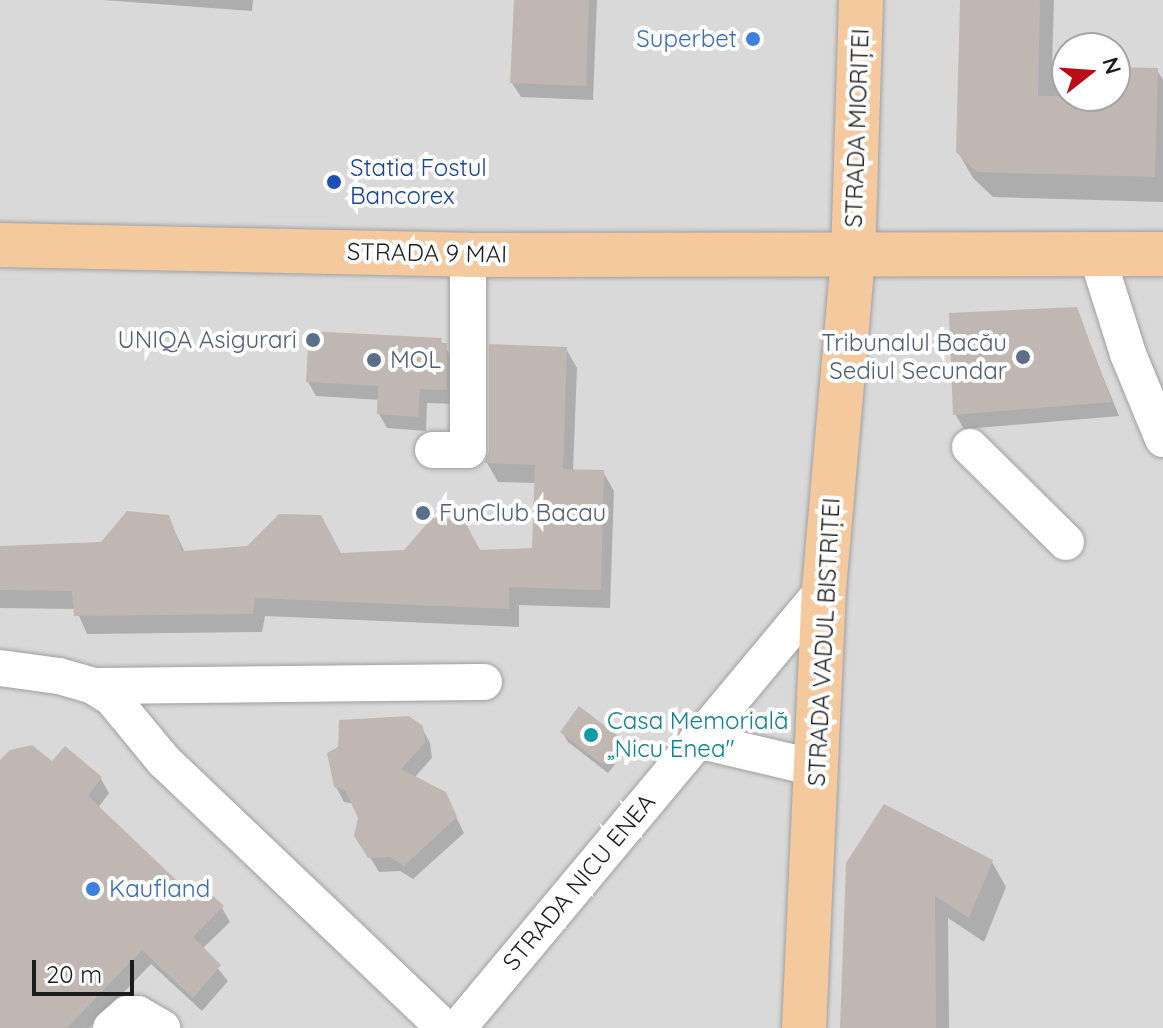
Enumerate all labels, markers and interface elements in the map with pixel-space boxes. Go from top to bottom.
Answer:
place label: Superbet [636,25,737,53]
street label: STRADA MIORIȚEI [839,28,875,228]
marker: Superbet [744,30,762,48]
north arrow [1051,32,1131,112]
text: N [1096,54,1128,77]
place label: Statia Fostul Bancorex [350,154,487,210]
marker: Statia Fostul Bancorex [325,173,343,191]
street label: STRADA 9 MAI [347,237,507,269]
place label: UNIQA Asigurari [118,326,297,354]
place label: Tribunalul Bacău Sediul Secundar [821,329,1007,385]
marker: UNIQA Asigurari [304,331,322,349]
place label: MOL [390,346,441,374]
marker: Tribunalul Bacău Sediul Secundar [1014,348,1032,366]
marker: MOL [365,351,383,369]
street label: STRADA VADUL BISTRIȚEI [802,497,846,787]
place label: FunClub Bacau [439,499,606,527]
marker: FunClub Bacau [414,504,432,522]
place label: Casa Memorială „Nicu Enea" [607,707,789,763]
marker: Casa Memorială „Nicu Enea" [582,726,600,744]
street label: STRADA NICU ENEA [497,788,661,976]
place label: Kaufland [109,875,210,903]
marker: Kaufland [84,880,102,898]
scale bar [36,944,138,994]
text: 20 m [46,959,102,989]

